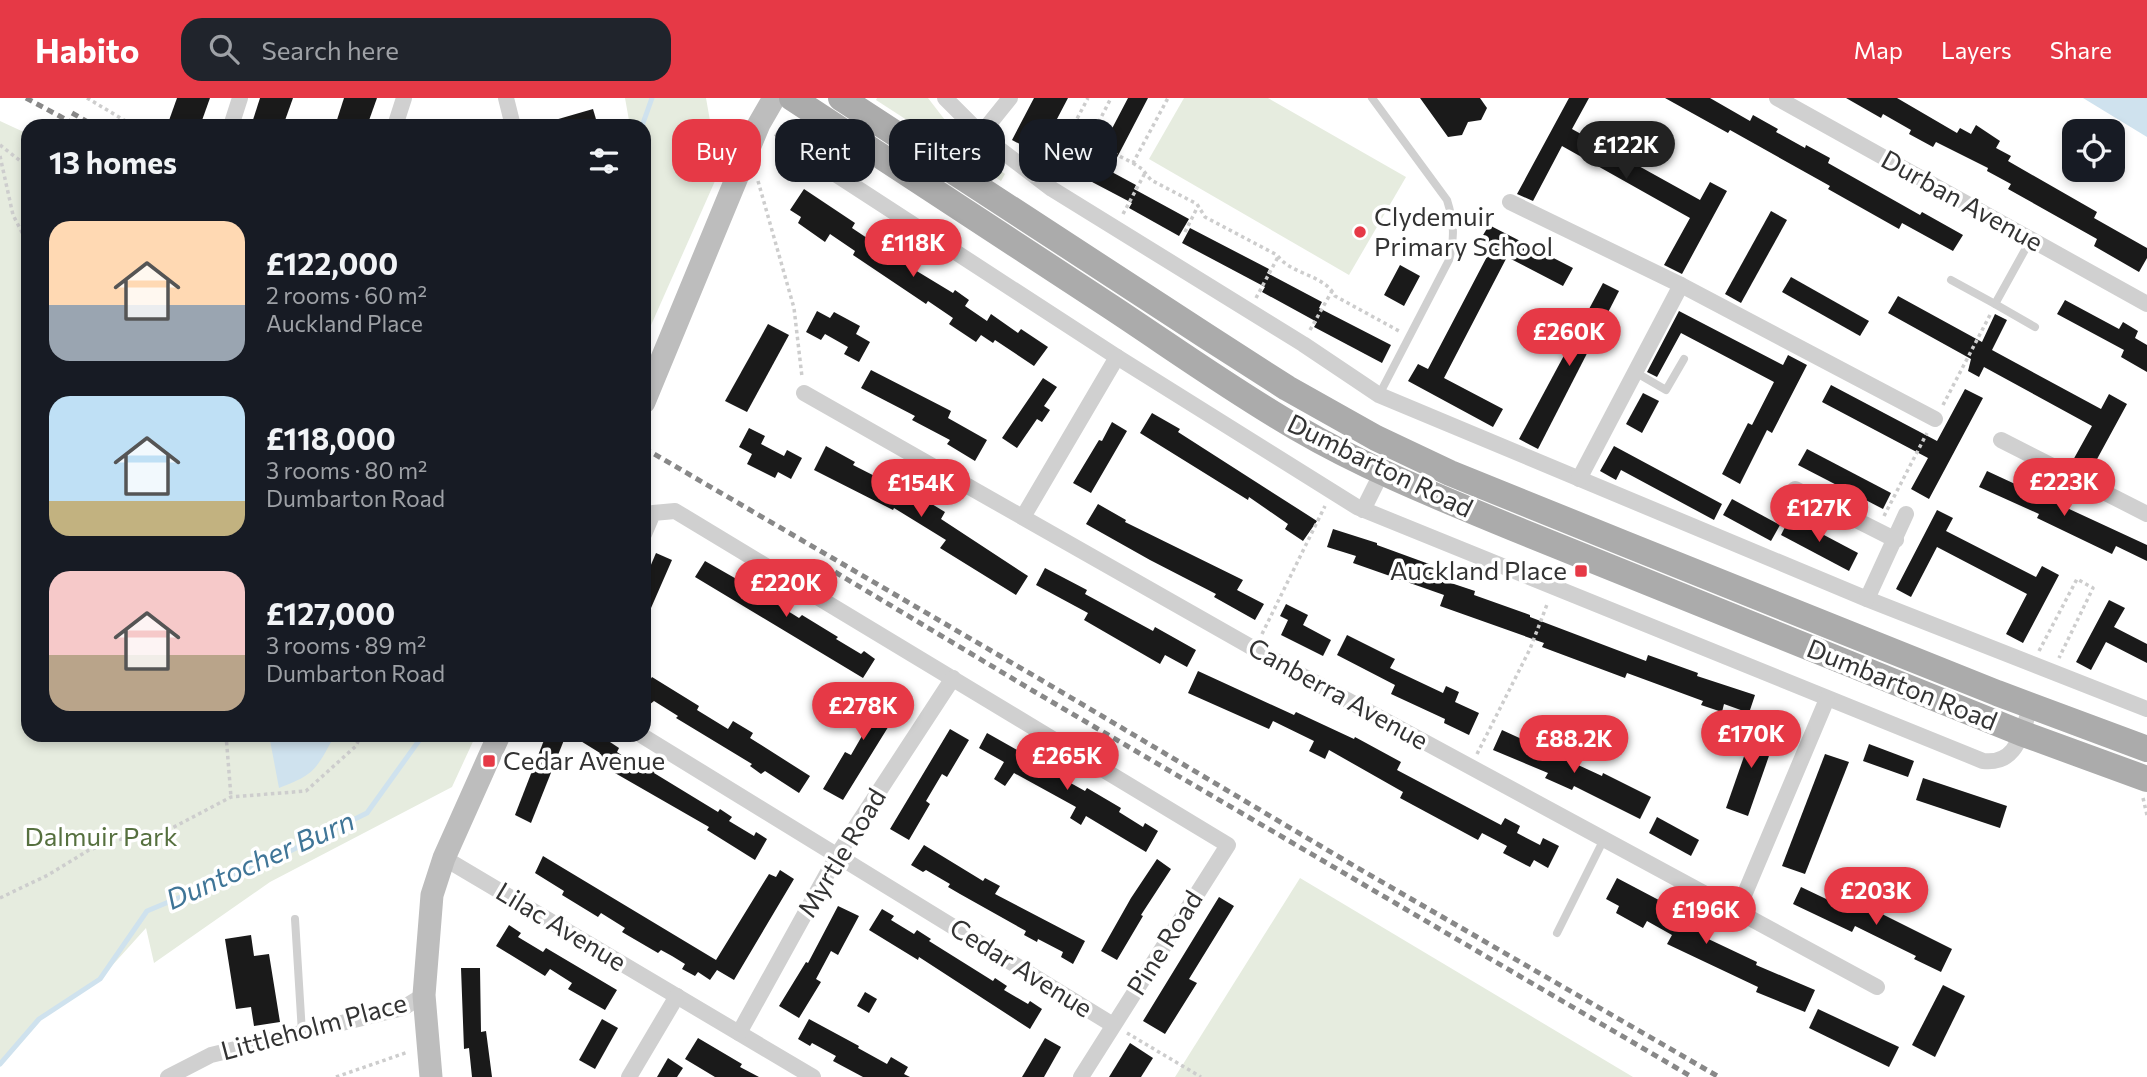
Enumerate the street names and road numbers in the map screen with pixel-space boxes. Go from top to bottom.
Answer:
street label: Durban Avenue [1877,143,2049,257]
street label: Dumbarton Road [1283,406,1478,523]
street label: Canberra Avenue [1243,630,1434,755]
street label: Dumbarton Road [1803,631,2002,736]
street label: Myrtle Road [790,782,891,922]
street label: Lilac Avenue [491,875,632,977]
street label: Pine Road [1120,884,1208,1000]
street label: Cedar Avenue [945,911,1099,1023]
street label: Littleholm Place [217,986,410,1065]

